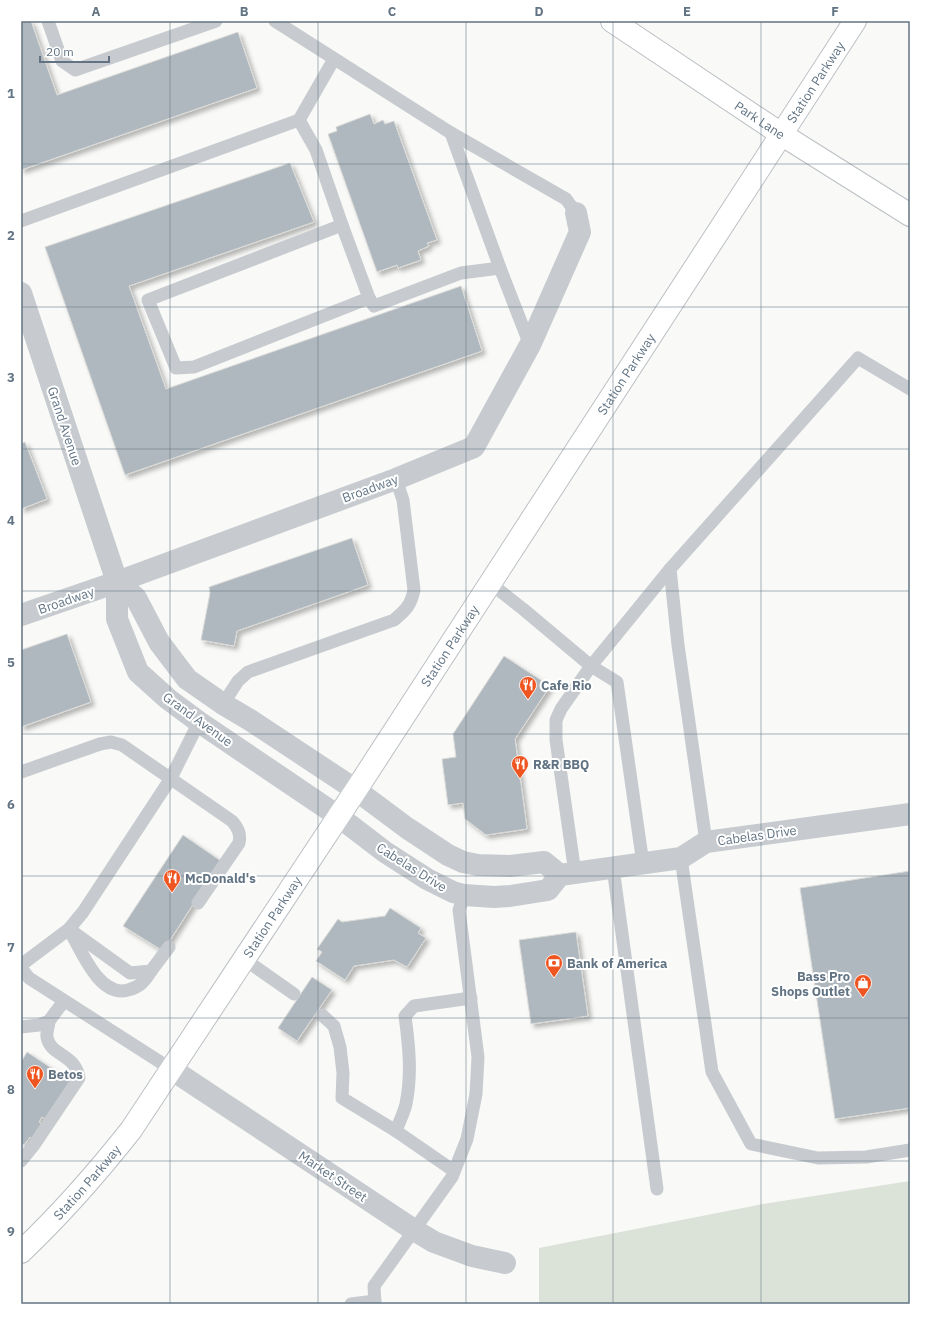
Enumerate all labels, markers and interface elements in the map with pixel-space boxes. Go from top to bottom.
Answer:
text: A [92,3,101,20]
text: B [240,3,249,20]
text: C [388,3,397,20]
text: D [534,3,544,20]
text: E [683,3,691,20]
text: F [831,3,839,20]
scale bar [40,38,109,64]
street label: Station Parkway [783,38,849,127]
text: 20 m [46,44,74,59]
text: 1 [7,85,15,102]
street label: Park Lane [731,97,788,143]
text: 2 [7,227,15,244]
street label: Station Parkway [594,330,659,418]
text: 3 [7,369,15,386]
street label: Grand Avenue [44,384,85,468]
street label: Broadway [340,470,401,506]
text: 4 [7,512,15,529]
street label: Broadway [36,583,97,618]
street label: Station Parkway [417,601,483,690]
text: 5 [7,654,15,671]
restaurant icon: Cafe Rio [518,675,538,700]
place label: Cafe Rio [541,677,592,694]
street label: Grand Avenue [159,688,236,750]
restaurant icon: R&R BBQ [510,754,530,779]
place label: R&R BBQ [533,756,589,773]
text: 6 [7,796,15,813]
street label: Cabelas Drive [716,822,798,849]
street label: Cabelas Drive [373,839,450,896]
restaurant icon: McDonald's [162,868,182,893]
place label: McDonald's [185,870,256,887]
street label: Station Parkway [239,873,306,961]
text: 7 [7,939,15,956]
bank icon: Bank of America [544,953,564,978]
place label: Bank of America [567,955,667,972]
place label: Bass Pro Shops Outlet [771,968,850,1000]
shop icon: Bass Pro Shops Outlet [853,973,873,998]
restaurant icon: Betos [25,1064,45,1089]
place label: Betos [48,1066,83,1083]
text: 8 [7,1081,15,1098]
street label: Station Parkway [50,1141,125,1224]
street label: Market Street [295,1147,370,1206]
text: 9 [7,1223,15,1240]

